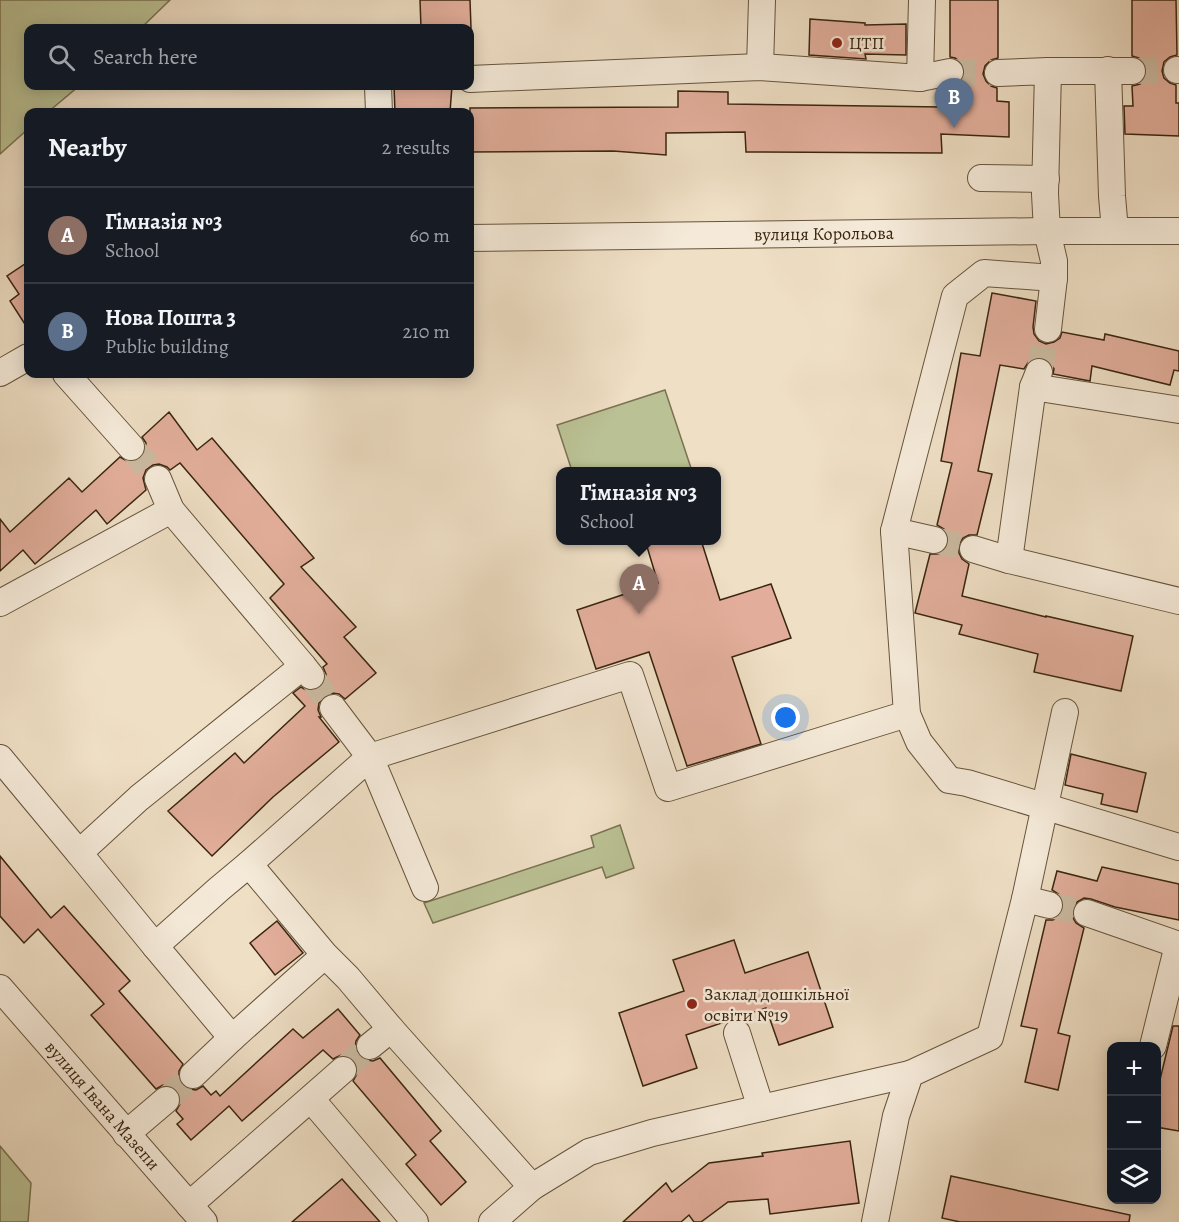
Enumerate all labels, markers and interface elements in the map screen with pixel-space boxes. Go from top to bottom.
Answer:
search box [24,24,474,90]
place label: ЦТП [849,31,884,55]
marker: ЦТП [830,36,844,50]
icon: search [45,41,78,74]
text: Search here [93,42,198,72]
pin: B [934,78,974,128]
text: Nearby [48,130,127,165]
text: 2 results [382,134,450,161]
text: Гімназія №3 [105,207,222,237]
street label: вулиця Корольова [754,221,895,247]
text: A [61,222,74,249]
text: 60 m [410,222,450,249]
text: School [105,237,159,264]
text: Нова Пошта 3 [105,303,236,333]
text: B [61,318,74,345]
text: 210 m [402,318,450,345]
text: Public building [105,333,229,360]
popup [556,467,721,545]
text: Гімназія №3 [580,478,697,508]
text: School [580,508,634,535]
pin: A [620,564,658,614]
your location [771,703,800,732]
place label: Заклад дошкільної освіти №19 [704,982,849,1027]
marker: Заклад дошкільної освіти №19 [685,997,699,1011]
street label: вулиця Івана Мазепи [40,1036,166,1175]
map controls [1107,1042,1161,1204]
button: + [1107,1042,1161,1096]
button: − [1107,1096,1161,1150]
button: layers [1107,1150,1161,1204]

